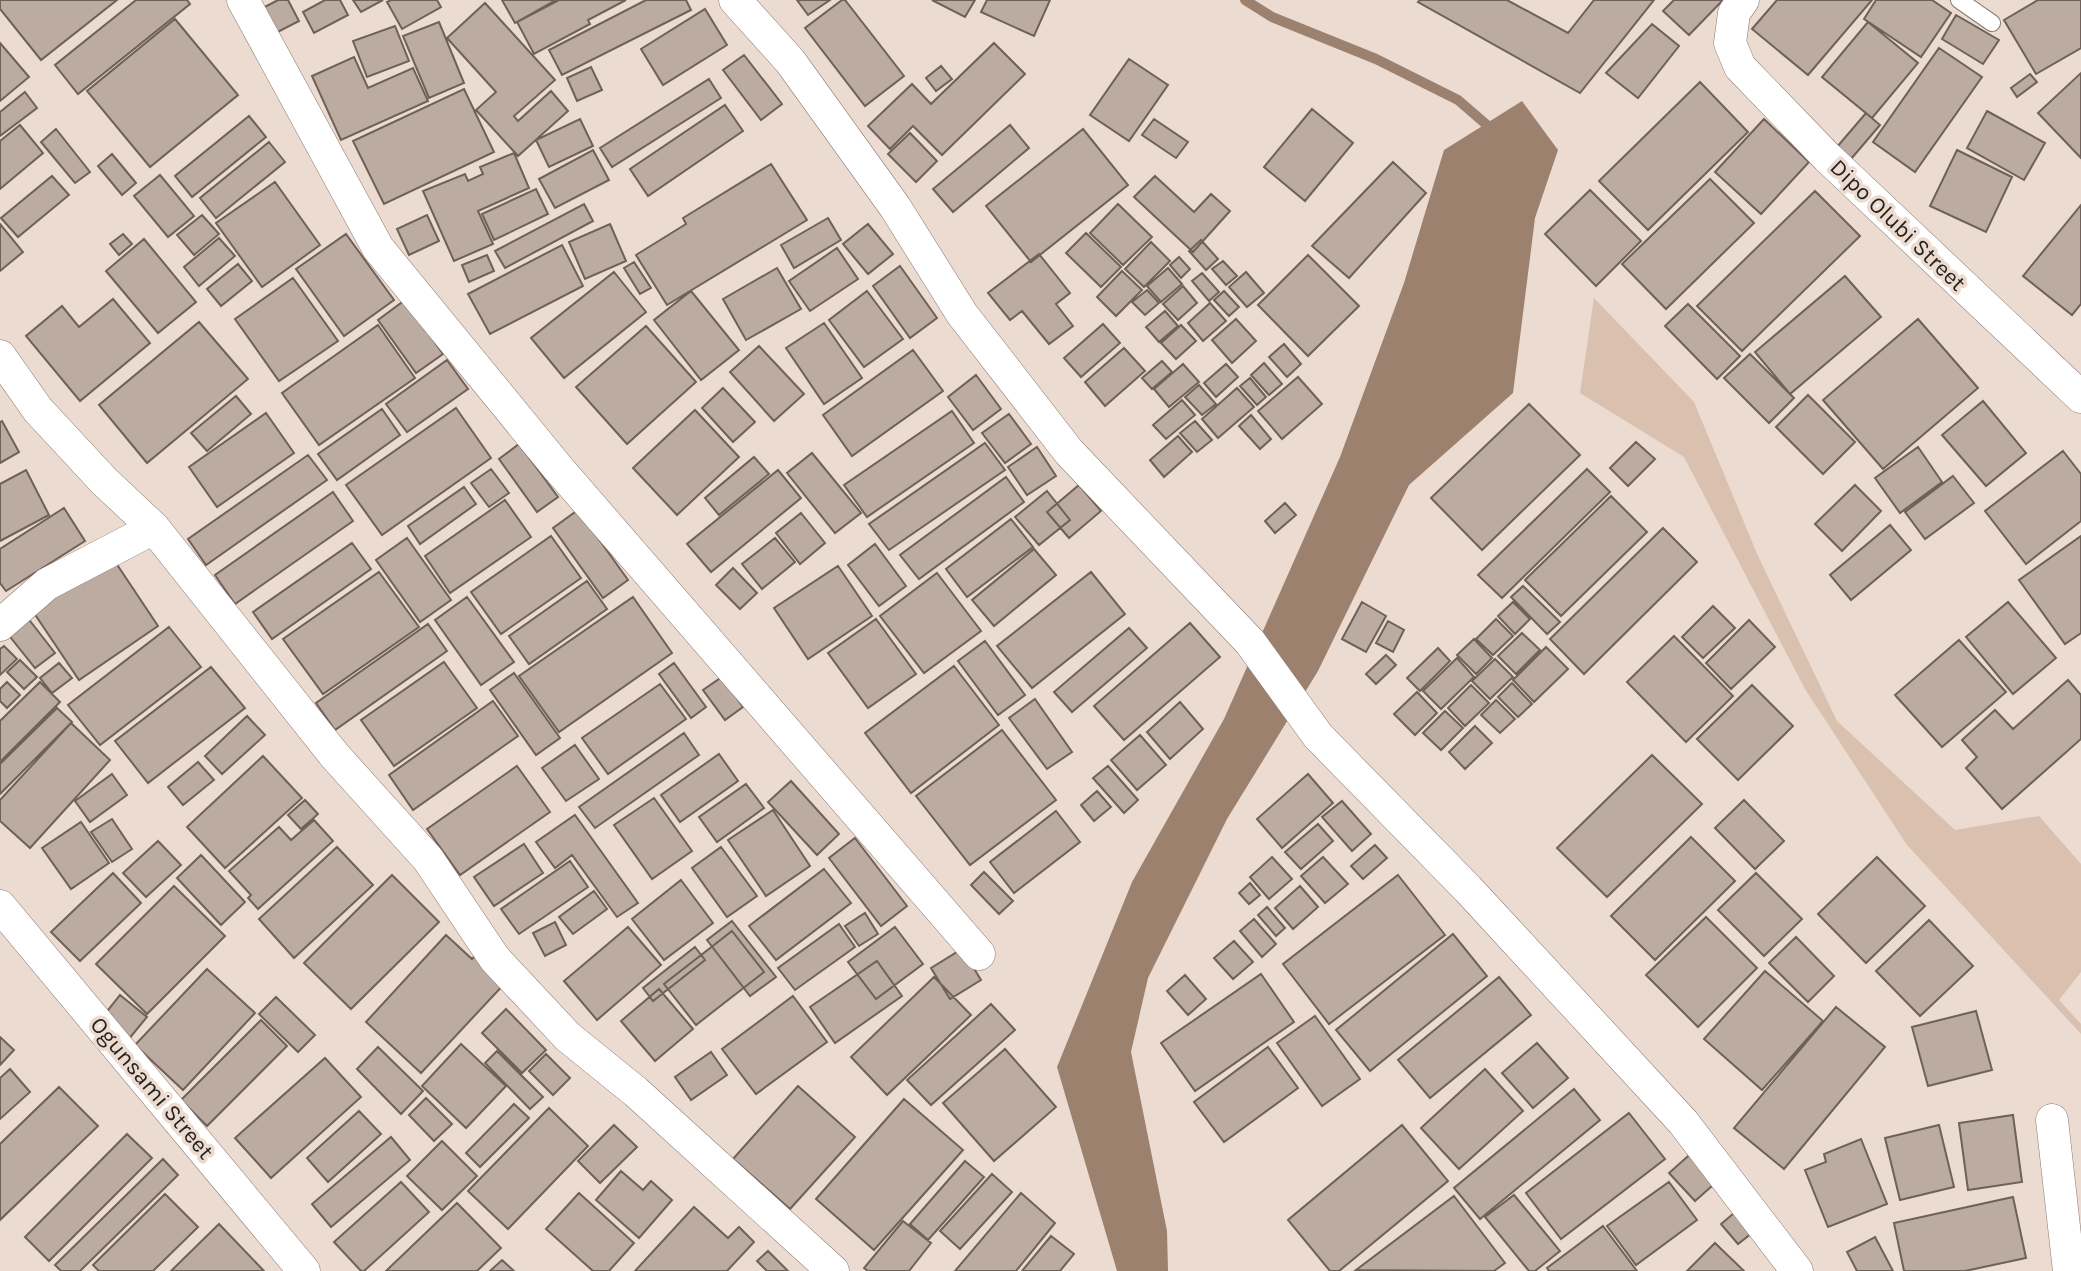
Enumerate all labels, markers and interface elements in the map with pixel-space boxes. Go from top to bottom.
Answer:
street label: Dipo Olubi Street [1825,154,1972,297]
street label: Ogunsami Street [85,1011,220,1165]

